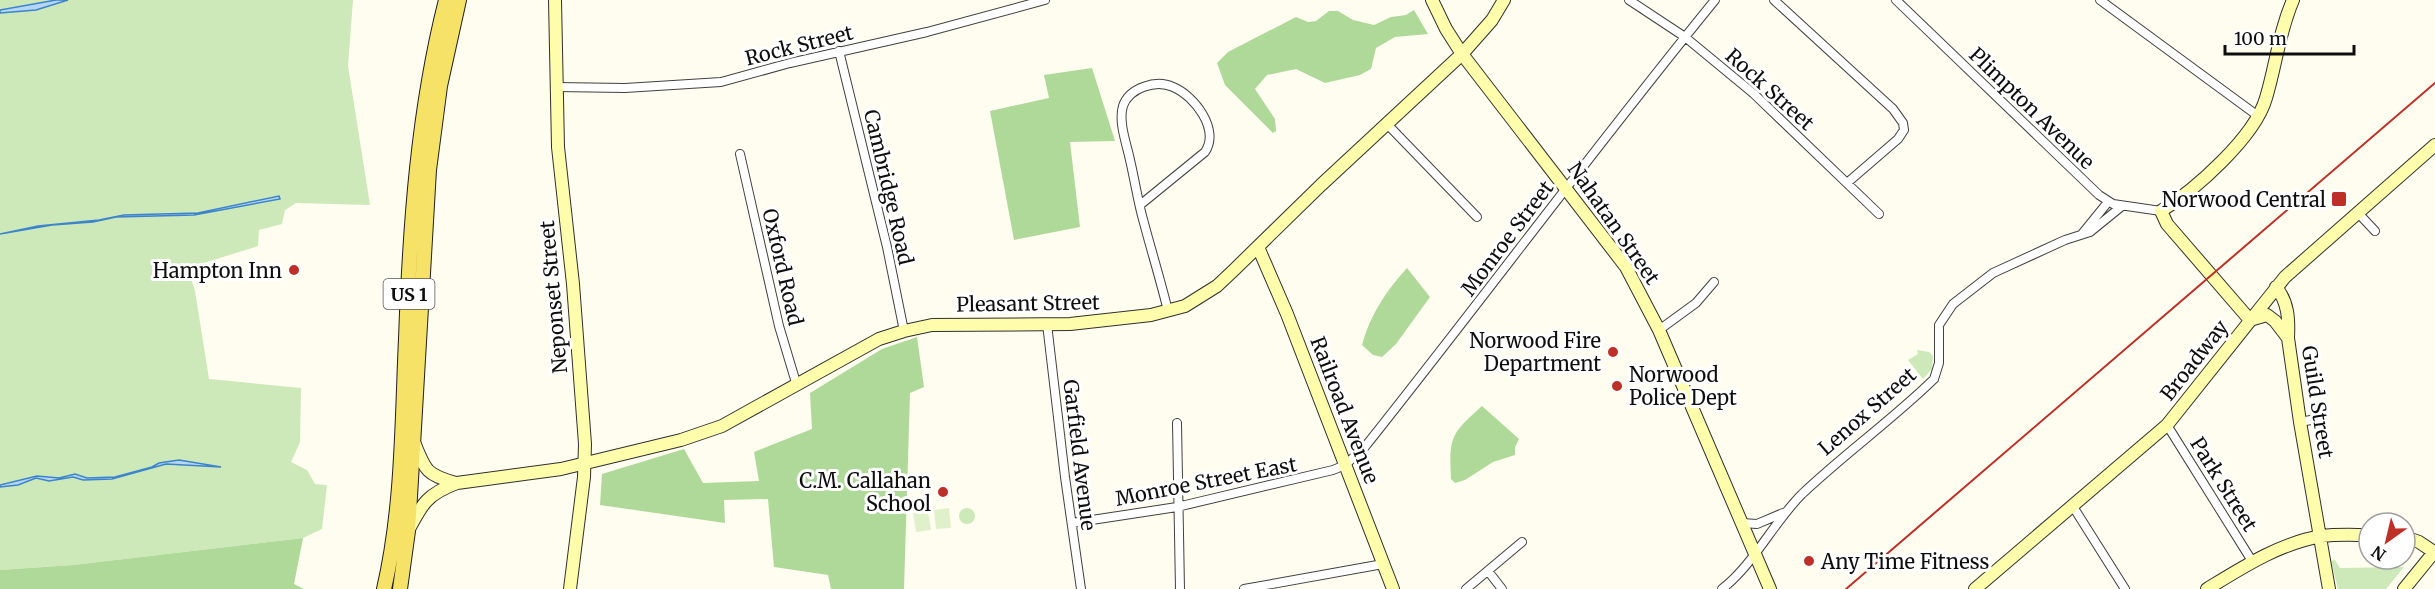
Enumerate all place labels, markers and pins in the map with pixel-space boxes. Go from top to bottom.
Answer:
place label: Norwood Central [2162,187,2326,212]
marker: Norwood Central [2330,190,2348,208]
place label: Hampton Inn [153,258,282,283]
marker: Hampton Inn [287,263,301,277]
place label: Norwood Fire Department [1469,328,1601,376]
marker: Norwood Fire Department [1606,345,1620,359]
place label: Norwood Police Dept [1629,362,1737,410]
marker: Norwood Police Dept [1610,379,1624,393]
place label: C.M. Callahan School [799,468,931,516]
marker: C.M. Callahan School [936,485,950,499]
place label: Any Time Fitness [1820,549,1989,574]
marker: Any Time Fitness [1802,554,1816,568]

